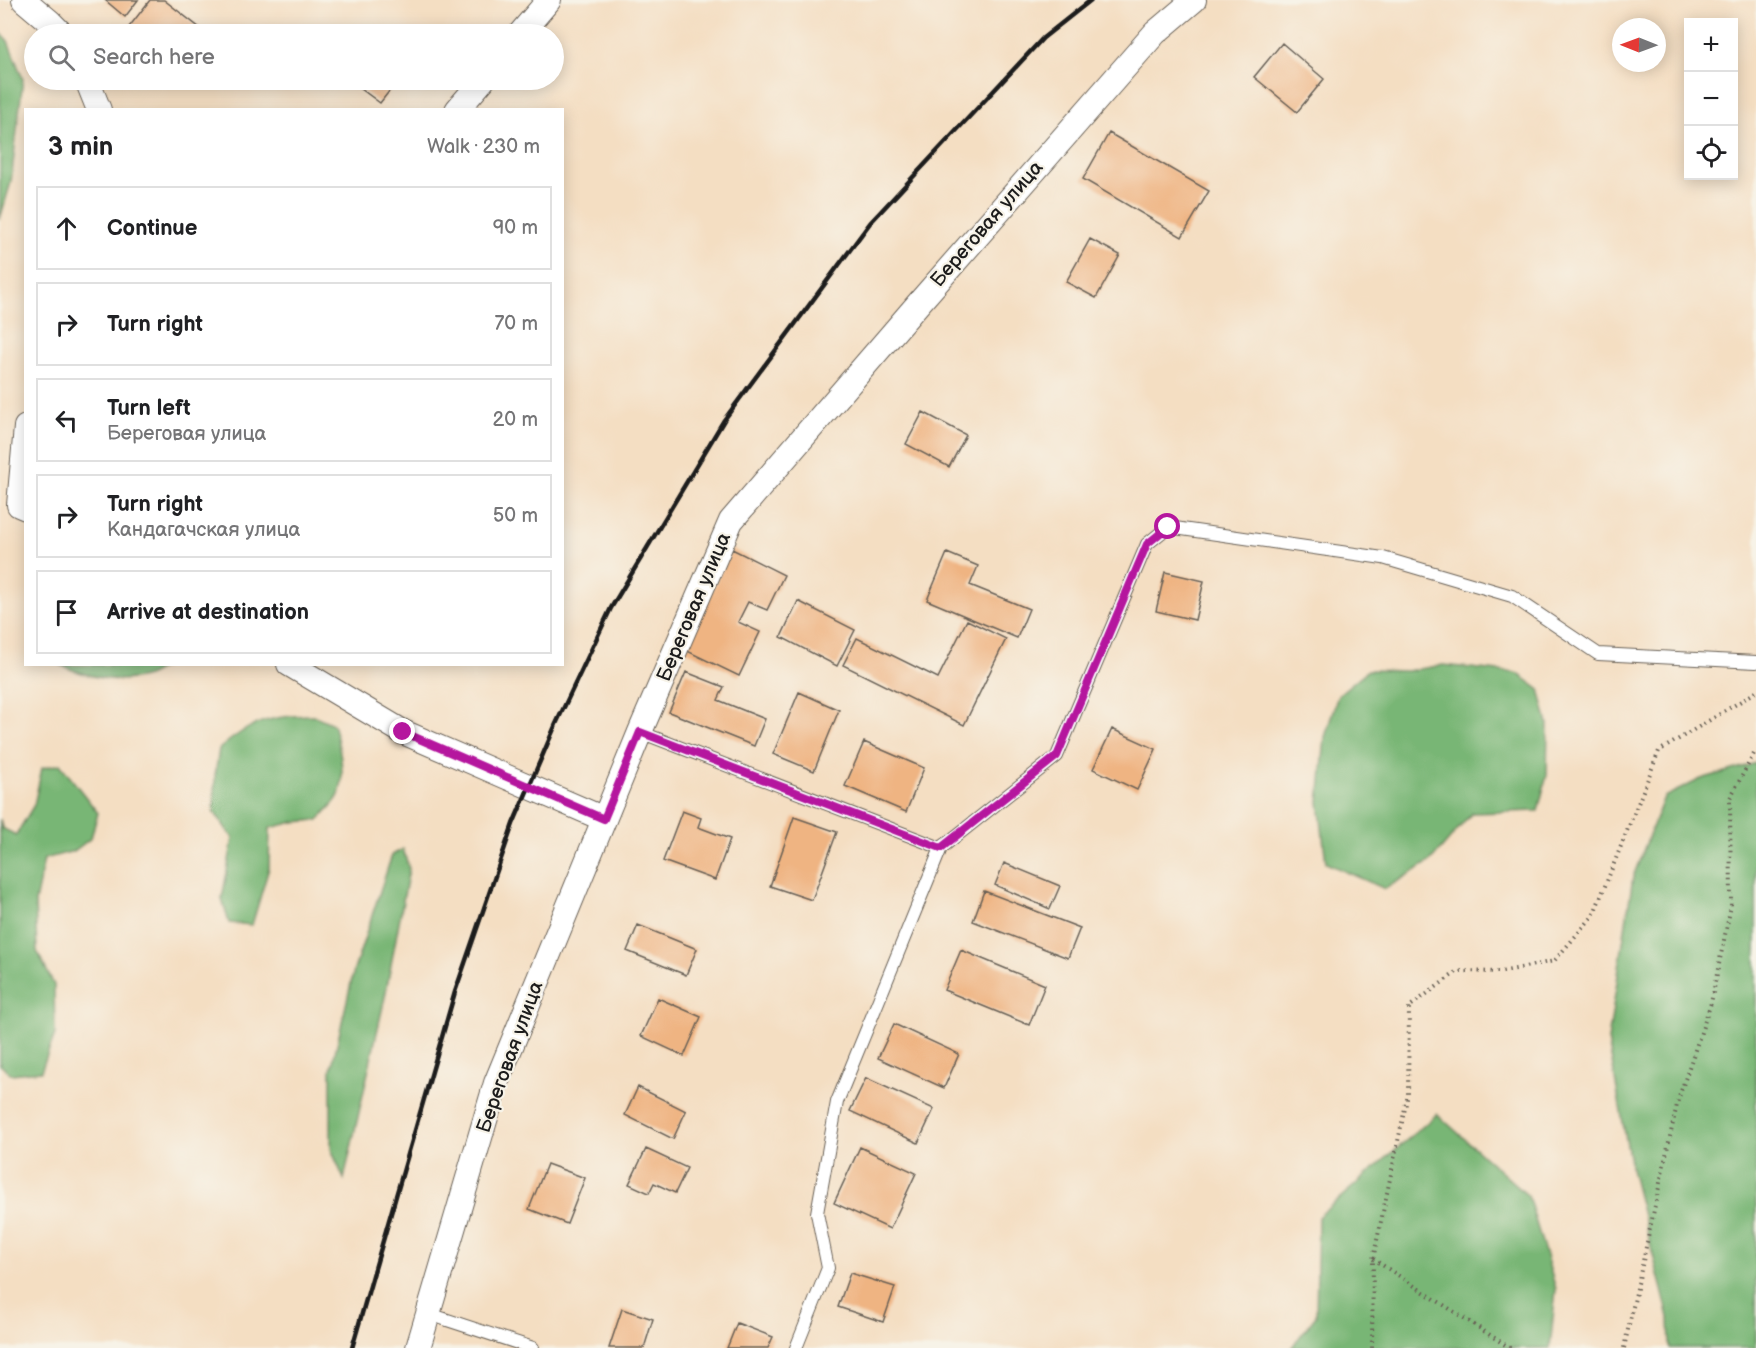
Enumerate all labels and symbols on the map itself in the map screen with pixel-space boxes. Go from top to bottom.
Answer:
north arrow [1612,18,1666,72]
street label: Береговая улица [926,156,1048,292]
route start [1154,513,1180,539]
street label: Береговая улица [652,529,736,685]
route end [389,718,415,744]
street label: Береговая улица [471,978,549,1136]

